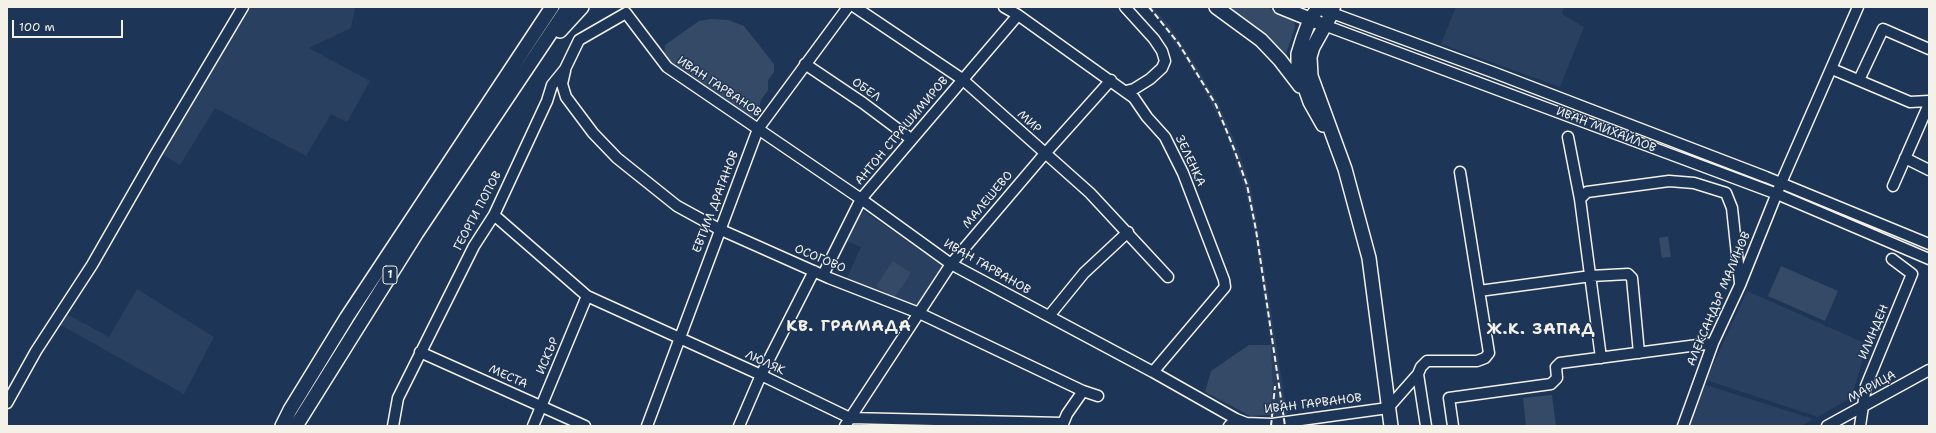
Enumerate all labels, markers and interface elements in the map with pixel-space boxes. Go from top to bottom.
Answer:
scale bar [14,12,125,38]
text: 100 m [19,19,55,35]
street label: ИВАН ГАРВАНОВ [674,54,764,120]
street label: АНТОН СТРАШИМИРОВ [852,74,952,188]
street label: ОБЕЛ [849,75,883,105]
street label: ИВАН МИХАЙЛОВ [1554,104,1658,156]
street label: МИР [1014,108,1044,136]
street label: ЗЕЛЕНКА [1172,133,1208,189]
street label: ЕВТИМ ДРАГАНОВ [690,149,742,255]
street label: МАЛЕШЕВО [960,168,1016,232]
street label: ГЕОРГИ ПОПОВ [451,169,505,253]
street label: АЛЕКСАНДЪР МАЛИНОВ [1684,230,1754,368]
street label: ИВАН ГАРВАНОВ [941,236,1033,298]
street label: ОСОГОВО [792,242,848,276]
road number: 1 [383,266,397,284]
street label: ИЛИНДЕН [1856,302,1892,362]
district label: КВ. ГРАМАДА [786,317,912,337]
district label: Ж.К. ЗАПАД [1487,320,1595,340]
street label: ИСКЪР [534,335,562,377]
street label: ЛЮЛЯК [743,348,787,378]
street label: МЕСТА [486,362,530,392]
street label: МАРИЦА [1845,368,1899,406]
street label: ИВАН ГАРВАНОВ [1263,391,1363,417]

